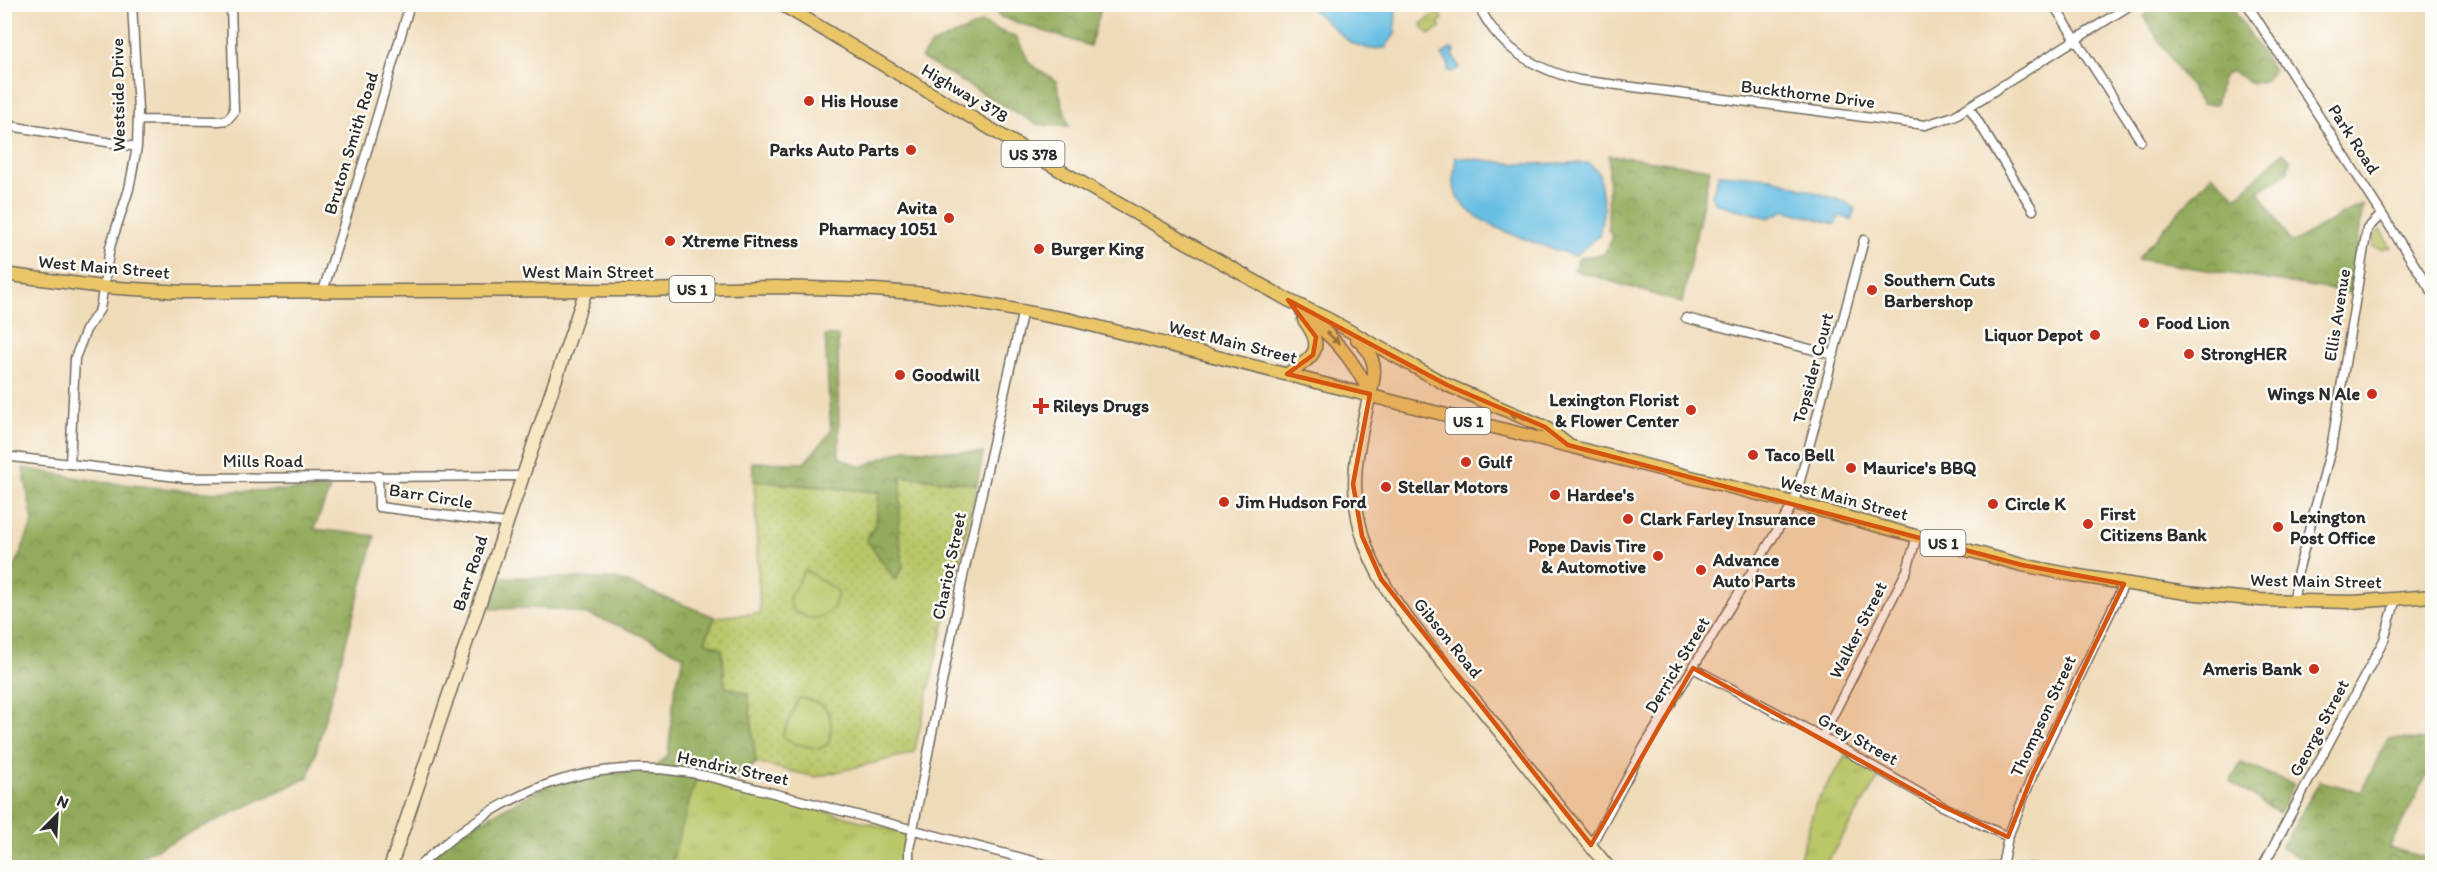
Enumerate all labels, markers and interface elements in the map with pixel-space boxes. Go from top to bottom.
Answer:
street label: Westside Drive [106,38,130,152]
street label: Highway 378 [917,58,1013,128]
street label: Bruton Smith Road [319,69,383,217]
street label: Buckthorne Drive [1740,75,1876,113]
place label: His House [821,90,899,112]
marker: His House [802,94,816,108]
street label: Park Road [2323,100,2385,178]
place label: Parks Auto Parts [769,139,899,161]
road number: US 378 [1002,141,1064,167]
marker: Parks Auto Parts [904,143,918,157]
place label: Avita Pharmacy 1051 [819,197,938,240]
marker: Avita Pharmacy 1051 [942,211,956,225]
place label: Xtreme Fitness [682,230,798,252]
marker: Xtreme Fitness [663,234,677,248]
place label: Burger King [1051,238,1145,260]
marker: Burger King [1032,242,1046,256]
street label: West Main Street [37,250,171,284]
street label: West Main Street [522,261,654,283]
street label: Ellis Avenue [2319,267,2355,363]
place label: Southern Cuts Barbershop [1884,269,1995,312]
road number: US 1 [670,276,714,302]
marker: Southern Cuts Barbershop [1865,283,1879,297]
street label: Topsider Court [1788,310,1838,426]
place label: Food Lion [2156,312,2230,334]
street label: West Main Street [1166,315,1300,369]
marker: Food Lion [2137,316,2151,330]
place label: Liquor Depot [1984,324,2083,346]
marker: Liquor Depot [2088,328,2102,342]
one-way arrow [1325,331,1340,345]
place label: StrongHER [2201,343,2287,365]
marker: StrongHER [2182,347,2196,361]
place label: Goodwill [912,364,981,386]
marker: Goodwill [893,368,907,382]
place label: Wings N Ale [2267,383,2360,405]
marker: Wings N Ale [2365,387,2379,401]
place label: Lexington Florist & Flower Center [1549,389,1680,432]
place label: Rileys Drugs [1053,395,1149,417]
marker: Rileys Drugs [1034,399,1048,413]
marker: Lexington Florist & Flower Center [1684,403,1698,417]
road number: US 1 [1446,408,1490,434]
one-way arrow [1508,411,1526,421]
place label: Taco Bell [1764,444,1835,466]
marker: Taco Bell [1746,448,1760,462]
street label: Mills Road [223,450,303,472]
place label: Gulf [1478,451,1512,473]
marker: Gulf [1459,455,1473,469]
place label: Maurice's BBQ [1863,457,1976,479]
marker: Maurice's BBQ [1844,461,1858,475]
street label: West Main Street [1777,470,1911,526]
place label: Stellar Motors [1398,476,1508,498]
street label: Barr Circle [388,479,474,513]
marker: Stellar Motors [1379,480,1393,494]
place label: Hardee's [1567,484,1634,506]
marker: Hardee's [1548,488,1562,502]
place label: Jim Hudson Ford [1235,491,1367,513]
place label: Circle K [2005,493,2066,515]
marker: Jim Hudson Ford [1217,495,1231,509]
marker: Circle K [1986,497,2000,511]
place label: First Citizens Bank [2100,503,2207,546]
place label: Lexington Post Office [2290,506,2376,549]
place label: Clark Farley Insurance [1640,508,1816,530]
street label: Chariot Street [927,510,971,622]
marker: Clark Farley Insurance [1621,512,1635,526]
marker: First Citizens Bank [2081,517,2095,531]
marker: Lexington Post Office [2271,520,2285,534]
road number: US 1 [1920,530,1966,556]
street label: Barr Road [447,532,493,614]
place label: Pope Davis Tire & Automotive [1529,535,1646,578]
marker: Pope Davis Tire & Automotive [1651,549,1665,563]
place label: Advance Auto Parts [1712,549,1795,592]
marker: Advance Auto Parts [1694,563,1708,577]
street label: West Main Street [2250,569,2382,593]
street label: Walker Street [1824,578,1892,682]
street label: Gibson Road [1409,593,1487,683]
street label: Derrick Street [1640,613,1715,717]
street label: Thompson Street [2005,651,2081,780]
place label: Ameris Bank [2202,658,2303,680]
marker: Ameris Bank [2307,662,2321,676]
street label: George Street [2284,675,2354,780]
street label: Grey Street [1814,708,1902,770]
street label: Hendrix Street [675,745,791,791]
north arrow [27,785,87,845]
text: N [54,791,72,813]

